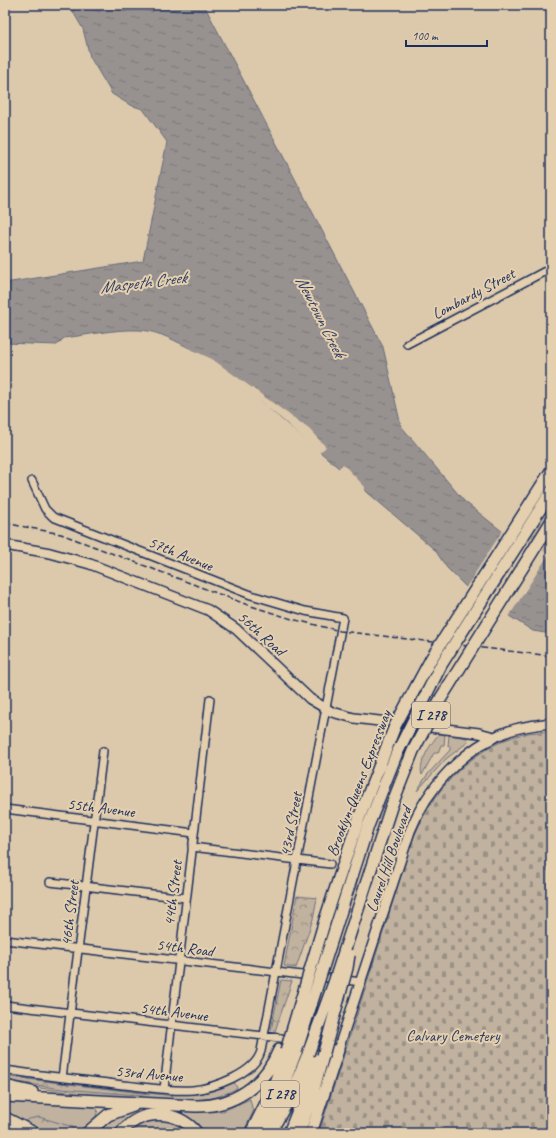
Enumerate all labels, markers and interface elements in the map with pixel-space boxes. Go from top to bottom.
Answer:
scale bar [406,22,487,48]
text: 100 m [412,28,439,44]
street label: Lombardy Street [429,263,520,324]
water label: Maspeth Creek [99,266,191,298]
water label: Newtown Creek [291,272,352,364]
street label: 57th Avenue [145,532,217,577]
street label: 56th Road [233,607,291,662]
road number: I 278 [412,702,450,728]
street label: Brooklyn-Queens Expressway [322,706,397,859]
street label: 43rd Street [275,789,307,858]
street label: 55th Avenue [66,794,137,822]
street label: Laurel Hill Boulevard [362,801,417,915]
street label: 44th Street [159,858,187,927]
street label: 46th Street [56,878,84,947]
street label: 54th Road [155,935,217,962]
street label: 54th Avenue [139,998,210,1026]
park label: Calvary Cemetery [406,1026,501,1046]
street label: 53rd Avenue [115,1061,185,1087]
road number: I 278 [261,1081,299,1107]

